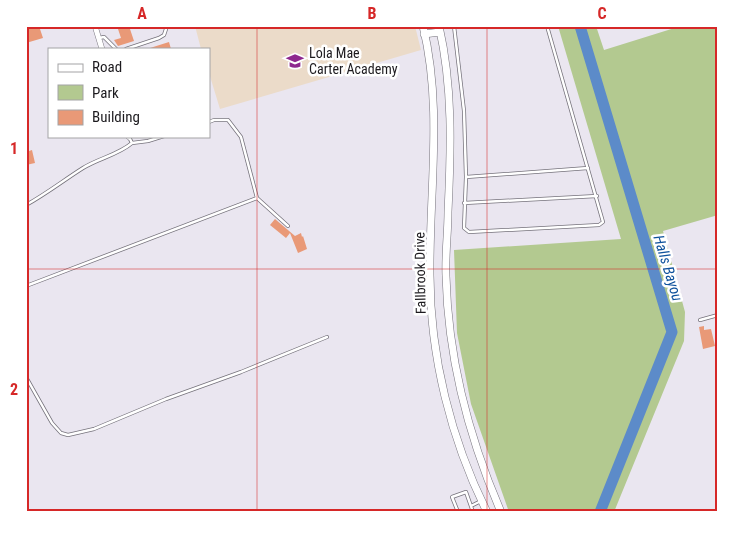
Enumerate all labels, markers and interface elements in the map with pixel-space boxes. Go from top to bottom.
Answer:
text: A [137,4,147,23]
text: B [368,4,377,23]
text: C [597,4,607,23]
place label: Lola Mae Carter Academy [309,45,398,77]
legend [48,48,210,138]
school or university icon: Lola Mae Carter Academy [285,51,305,71]
text: Road [92,58,122,76]
text: Park [92,84,119,102]
text: Building [92,108,140,126]
text: 1 [10,139,18,158]
street label: Fallbrook Drive [411,231,429,314]
water label: Halls Bayou [649,233,687,303]
text: 2 [10,380,18,399]

